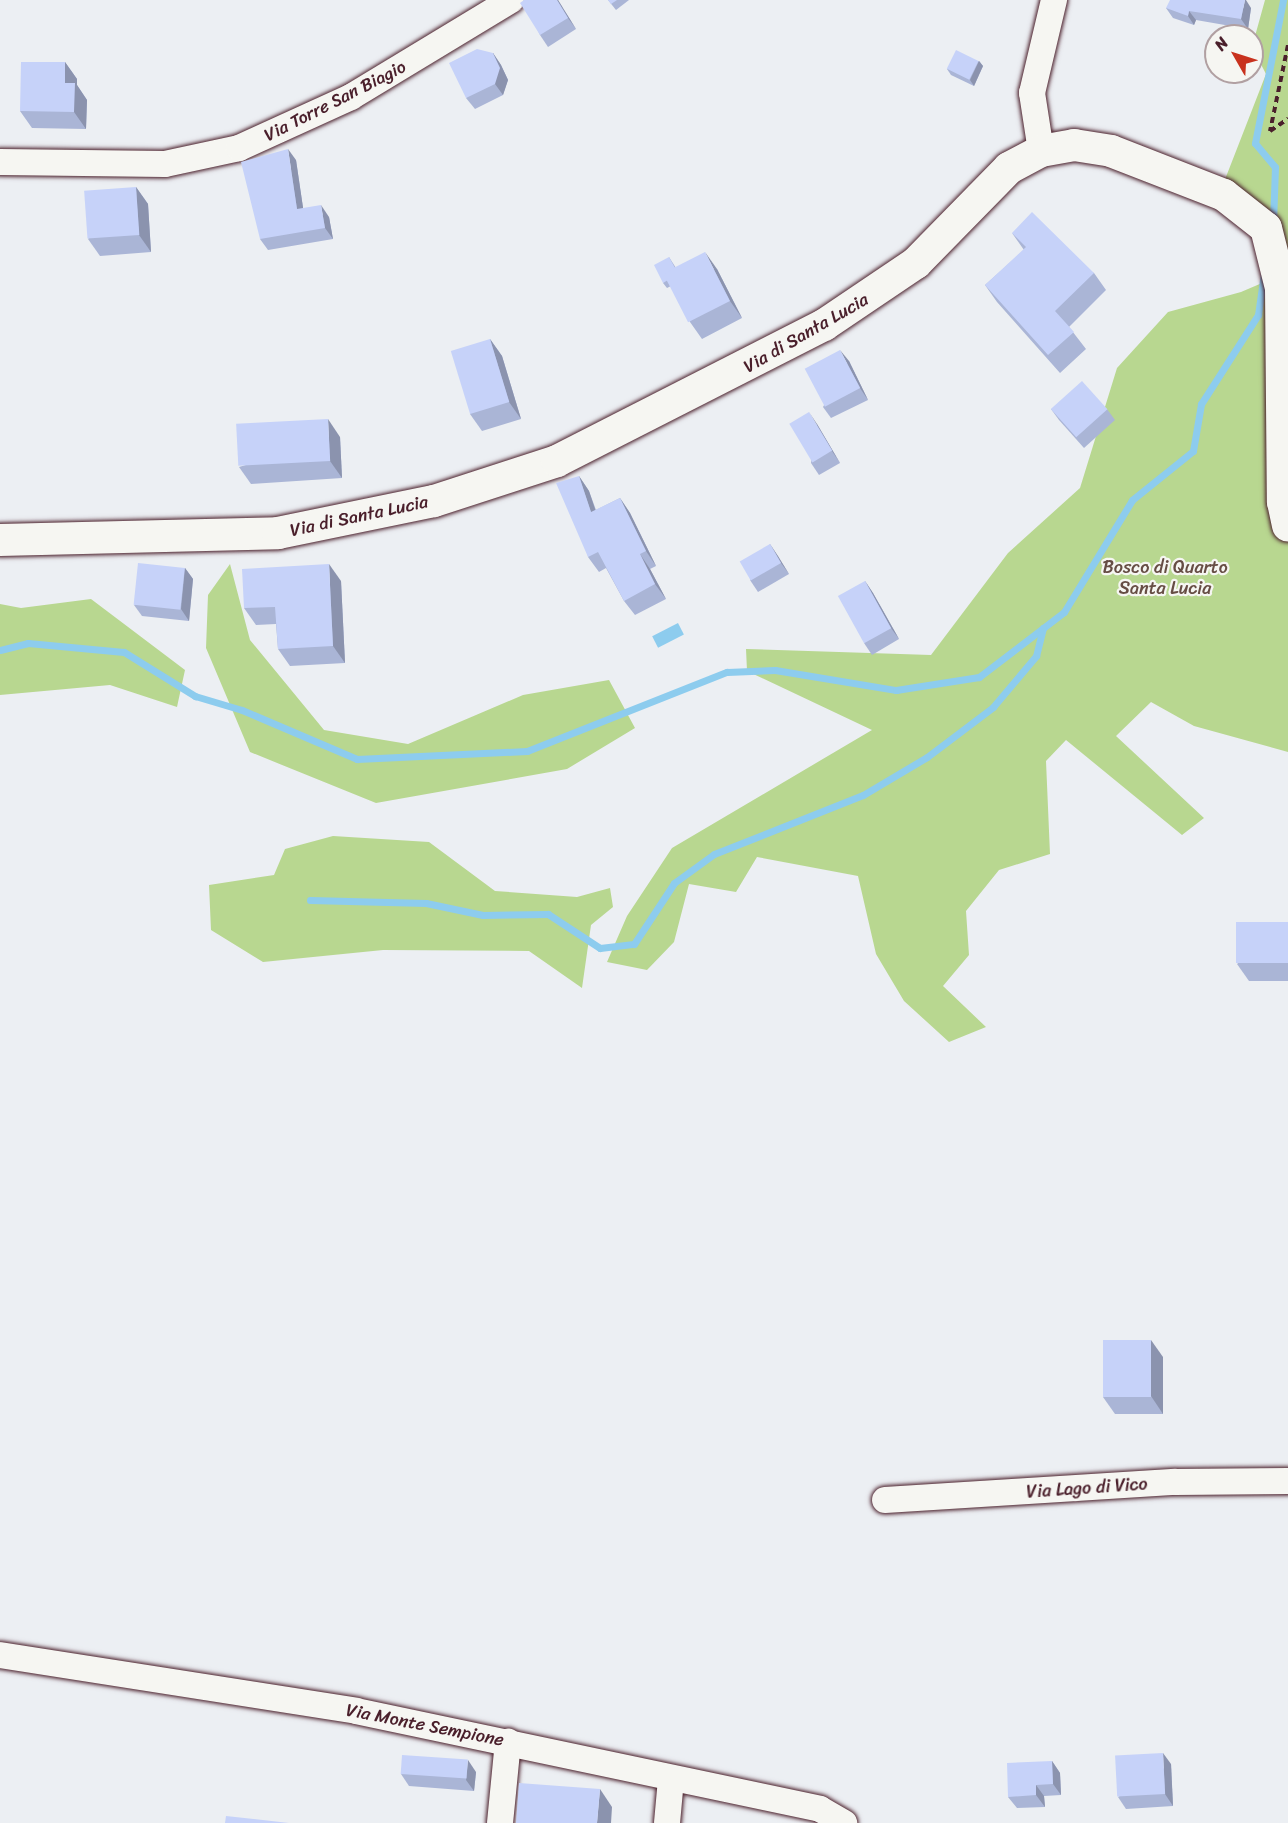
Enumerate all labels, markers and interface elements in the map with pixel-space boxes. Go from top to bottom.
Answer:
north arrow [1204,24,1264,84]
text: N [1206,30,1236,57]
street label: Via Torre San Biagio [259,55,411,147]
street label: Via di Santa Lucia [740,288,872,378]
street label: Via di Santa Lucia [288,491,430,541]
park label: Bosco di Quarto Santa Lucia [1102,557,1228,600]
street label: Via Lago di Vico [1025,1473,1149,1503]
street label: Via Monte Sempione [344,1699,506,1751]

